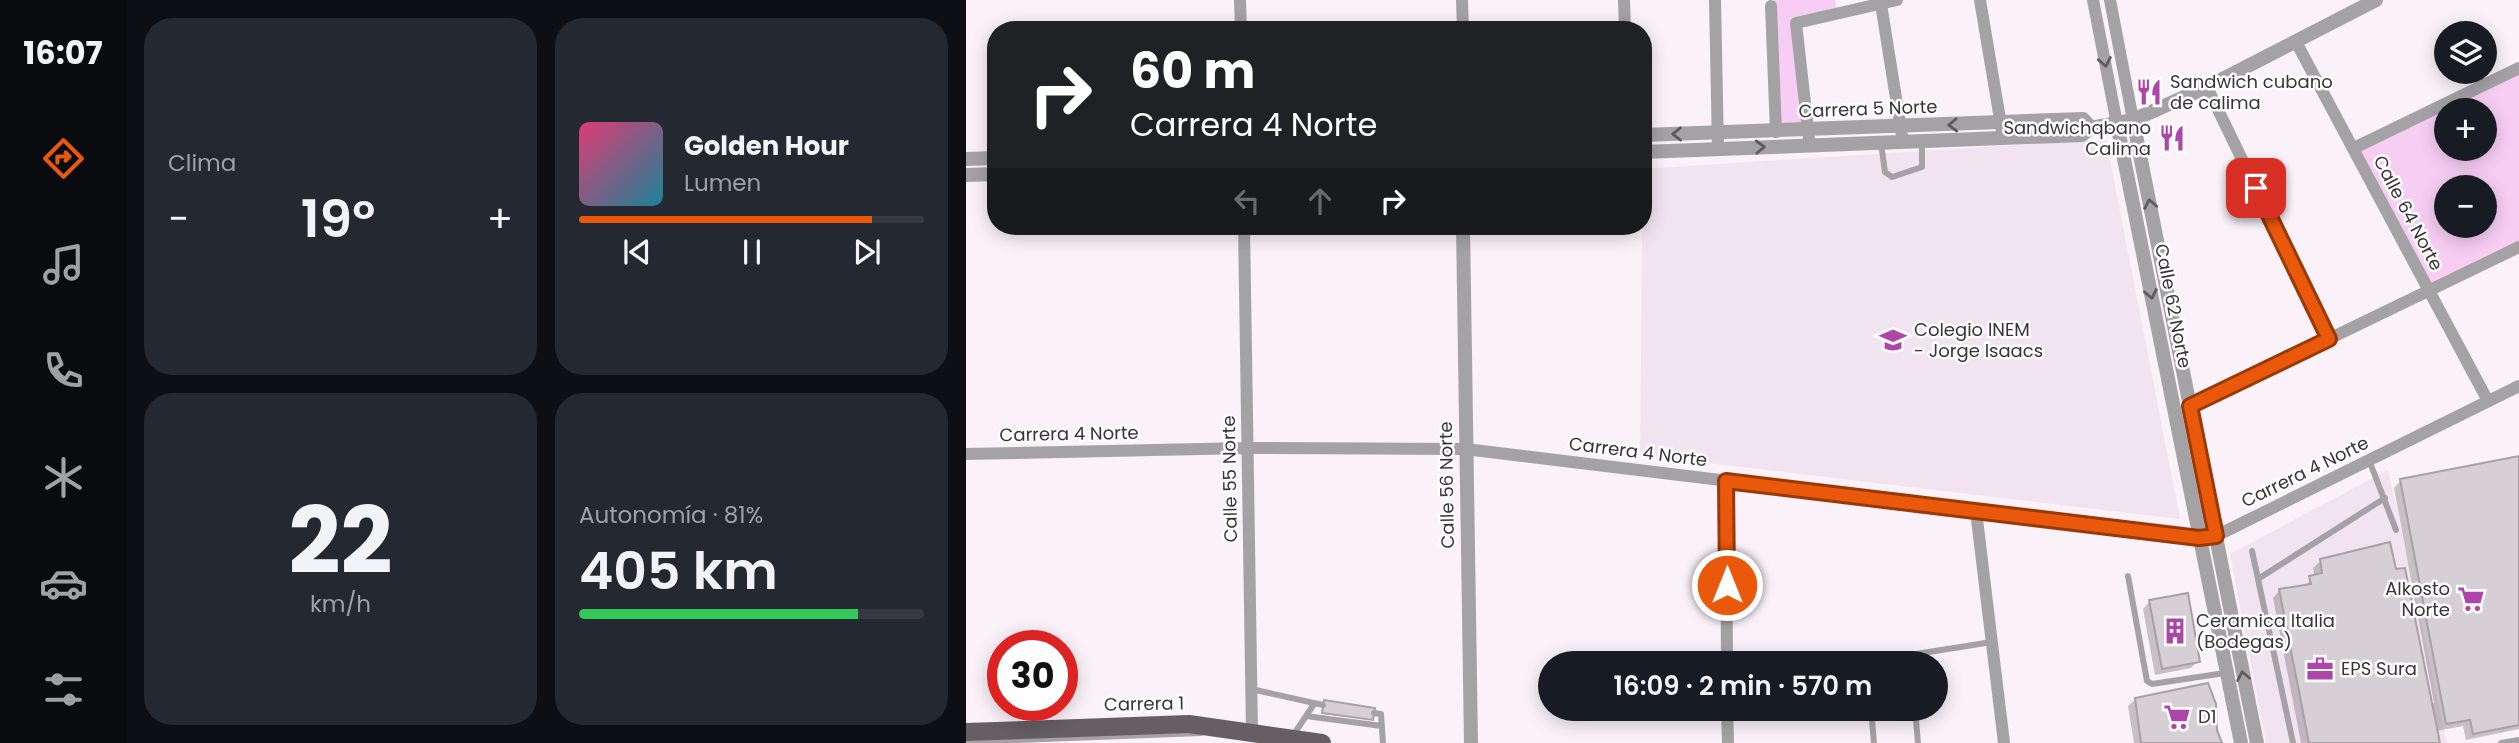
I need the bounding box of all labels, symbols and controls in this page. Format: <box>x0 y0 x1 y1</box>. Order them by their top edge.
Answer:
map controls <box>2434 21 2497 238</box>
button: layers <box>2434 21 2497 84</box>
text: 16:07 <box>23 30 103 75</box>
text: 60 m <box>1130 37 1255 105</box>
icon: right <box>1015 49 1106 140</box>
one-way arrow <box>2097 56 2112 68</box>
place label: Sandwich cubano de calima <box>2170 69 2333 115</box>
restaurant icon: Sandwich cubano de calima <box>2134 77 2164 107</box>
street label: Carrera 5 Norte <box>1798 94 1938 123</box>
button: + <box>2434 98 2497 161</box>
text: Carrera 4 Norte <box>1130 102 1377 147</box>
place label: Sandwichqbano Calima <box>2003 115 2151 161</box>
one-way arrow <box>1948 117 1959 132</box>
restaurant icon: Sandwichqbano Calima <box>2157 123 2187 153</box>
one-way arrow <box>1671 127 1682 142</box>
text: Golden Hour <box>684 128 849 164</box>
icon: directions <box>39 134 88 183</box>
one-way arrow <box>1756 139 1766 155</box>
text: Clima <box>168 147 236 179</box>
street label: Calle 64 Norte <box>2368 151 2449 275</box>
pin <box>2226 158 2286 218</box>
text: Lumen <box>684 167 761 199</box>
icon: arrive <box>2237 169 2275 207</box>
button: − <box>2434 175 2497 238</box>
text: 19° <box>301 182 375 255</box>
icon: left <box>1228 182 1266 220</box>
icon: ahead <box>1301 182 1339 220</box>
icon: right <box>1374 182 1412 220</box>
text: − <box>168 192 189 245</box>
text: + <box>487 192 513 245</box>
one-way arrow <box>2143 198 2158 210</box>
icon: previous <box>618 233 656 271</box>
icon: pause <box>733 233 771 271</box>
icon: next <box>848 233 886 271</box>
icon: music <box>39 240 88 289</box>
street label: Calle 62 Norte <box>2149 242 2198 370</box>
one-way arrow <box>2142 288 2157 300</box>
place label: Colegio INEM - Jorge Isaacs <box>1914 317 2043 363</box>
school or university icon: Colegio INEM - Jorge Isaacs <box>1878 325 1908 355</box>
icon: phone <box>39 346 88 395</box>
street label: Calle 55 Norte <box>1216 415 1243 543</box>
street label: Carrera 4 Norte <box>999 420 1139 447</box>
street label: Calle 56 Norte <box>1433 421 1460 549</box>
street label: Carrera 4 Norte <box>2237 430 2373 513</box>
street label: Carrera 4 Norte <box>1568 431 1709 472</box>
icon: climate <box>39 453 88 502</box>
text: 22 <box>289 477 392 605</box>
text: Autonomía · 81% <box>579 499 763 531</box>
text: 405 km <box>579 534 778 607</box>
position arrow <box>1690 548 1764 622</box>
icon: car <box>39 559 88 608</box>
place label: Alkosto Norte <box>2385 576 2450 622</box>
supermarket icon: Alkosto Norte <box>2456 584 2486 614</box>
text: km/h <box>310 588 371 620</box>
place label: Ceramica Italia (Bodegas) <box>2196 608 2335 654</box>
building icon: Ceramica Italia (Bodegas) <box>2160 616 2190 646</box>
speed limit sign: 30 <box>987 630 1078 721</box>
office icon: EPS Sura <box>2305 654 2335 684</box>
place label: EPS Sura <box>2341 656 2417 681</box>
icon: filters <box>39 665 88 714</box>
text: 16:09 · 2 min · 570 m <box>1614 668 1872 704</box>
one-way arrow <box>2237 670 2252 682</box>
street label: Carrera 1 <box>1104 690 1184 717</box>
supermarket icon: D1 <box>2162 702 2192 732</box>
place label: D1 <box>2198 704 2217 729</box>

